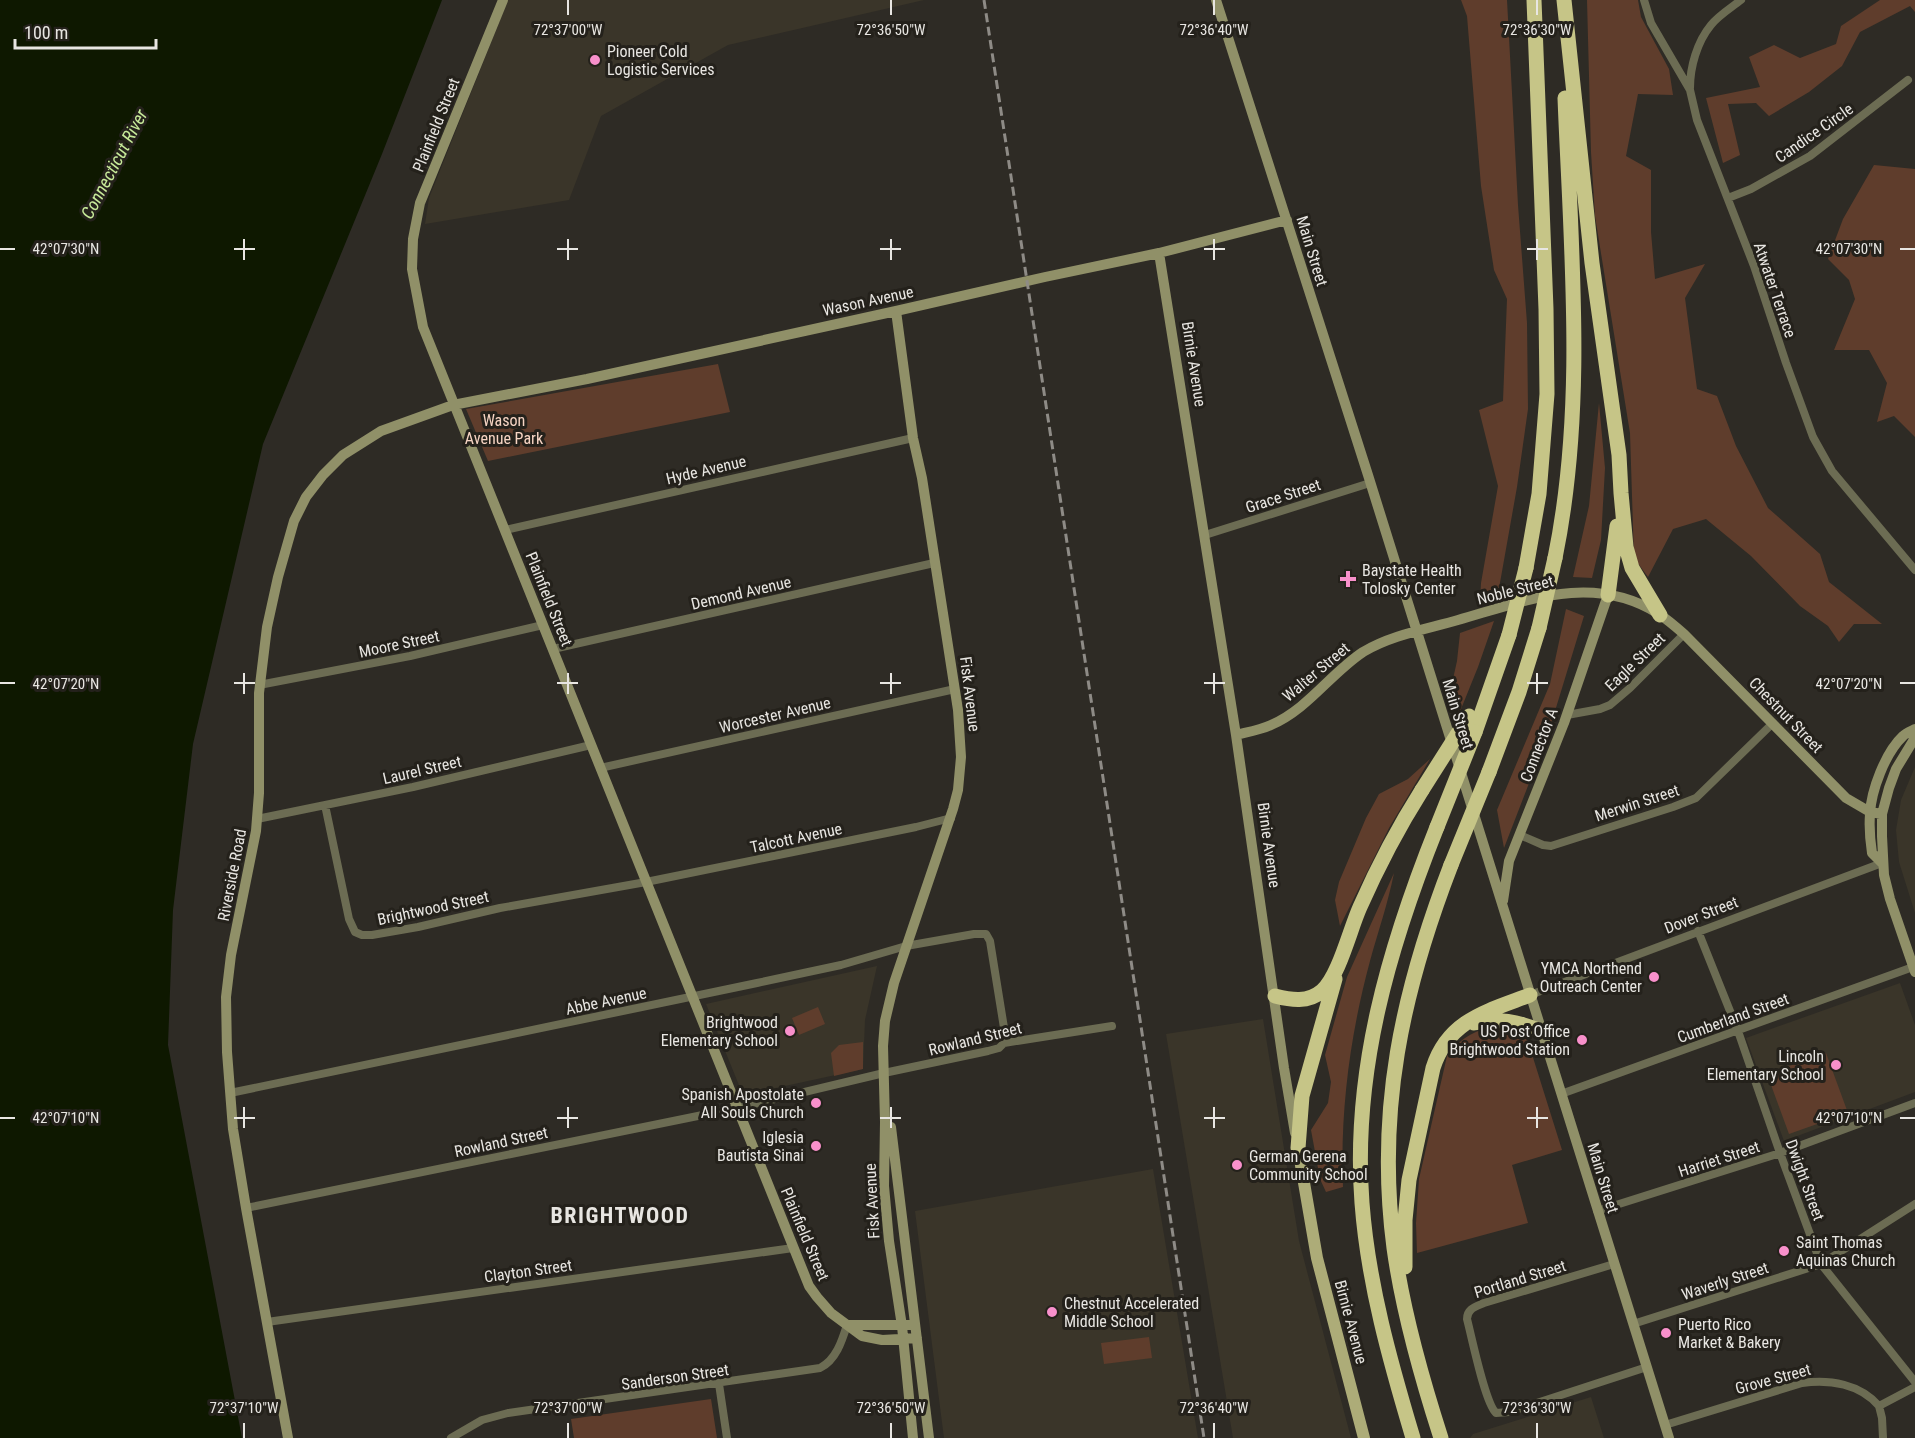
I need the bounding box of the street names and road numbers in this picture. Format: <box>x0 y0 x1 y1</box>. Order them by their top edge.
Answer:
street label: Plainfield Street <box>409 75 464 175</box>
street label: Candice Circle <box>1771 99 1857 167</box>
street label: Main Street <box>1292 214 1332 289</box>
street label: Atwater Terrace <box>1750 240 1800 340</box>
street label: Wason Avenue <box>821 282 915 320</box>
street label: Birnie Avenue <box>1178 320 1210 408</box>
street label: Hyde Avenue <box>664 452 748 488</box>
street label: Grace Street <box>1243 475 1323 517</box>
street label: Plainfield Street <box>522 549 577 649</box>
street label: Noble Street <box>1475 571 1555 609</box>
street label: Demond Avenue <box>689 572 793 614</box>
street label: Moore Street <box>357 626 441 662</box>
street label: Eagle Street <box>1601 629 1669 695</box>
street label: Walter Street <box>1279 638 1354 705</box>
street label: Fisk Avenue <box>956 655 984 733</box>
street label: Chestnut Street <box>1745 673 1827 757</box>
street label: Main Street <box>1438 677 1478 752</box>
street label: Worcester Avenue <box>717 693 833 737</box>
street label: Connector A <box>1516 705 1562 785</box>
street label: Laurel Street <box>381 752 463 788</box>
street label: Merwin Street <box>1592 780 1682 826</box>
street label: Birnie Avenue <box>1254 801 1284 889</box>
street label: Talcott Avenue <box>748 819 844 857</box>
street label: Riverside Road <box>214 827 250 923</box>
street label: Brightwood Street <box>376 887 491 929</box>
street label: Dover Street <box>1661 892 1741 938</box>
street label: Abbe Avenue <box>564 983 648 1019</box>
street label: Cumberland Street <box>1675 989 1792 1047</box>
street label: Rowland Street <box>927 1018 1024 1060</box>
street label: Rowland Street <box>453 1123 550 1161</box>
street label: Harriet Street <box>1676 1137 1762 1181</box>
street label: Dwight Street <box>1782 1137 1829 1223</box>
street label: Main Street <box>1583 1141 1623 1216</box>
street label: Fisk Avenue <box>861 1163 883 1239</box>
street label: Plainfield Street <box>777 1184 833 1284</box>
street label: Clayton Street <box>483 1255 573 1287</box>
street label: Portland Street <box>1472 1256 1568 1302</box>
street label: Waverly Street <box>1679 1258 1771 1304</box>
street label: Birnie Avenue <box>1331 1278 1371 1366</box>
street label: Sanderson Street <box>620 1360 730 1394</box>
street label: Grove Street <box>1733 1360 1813 1398</box>

